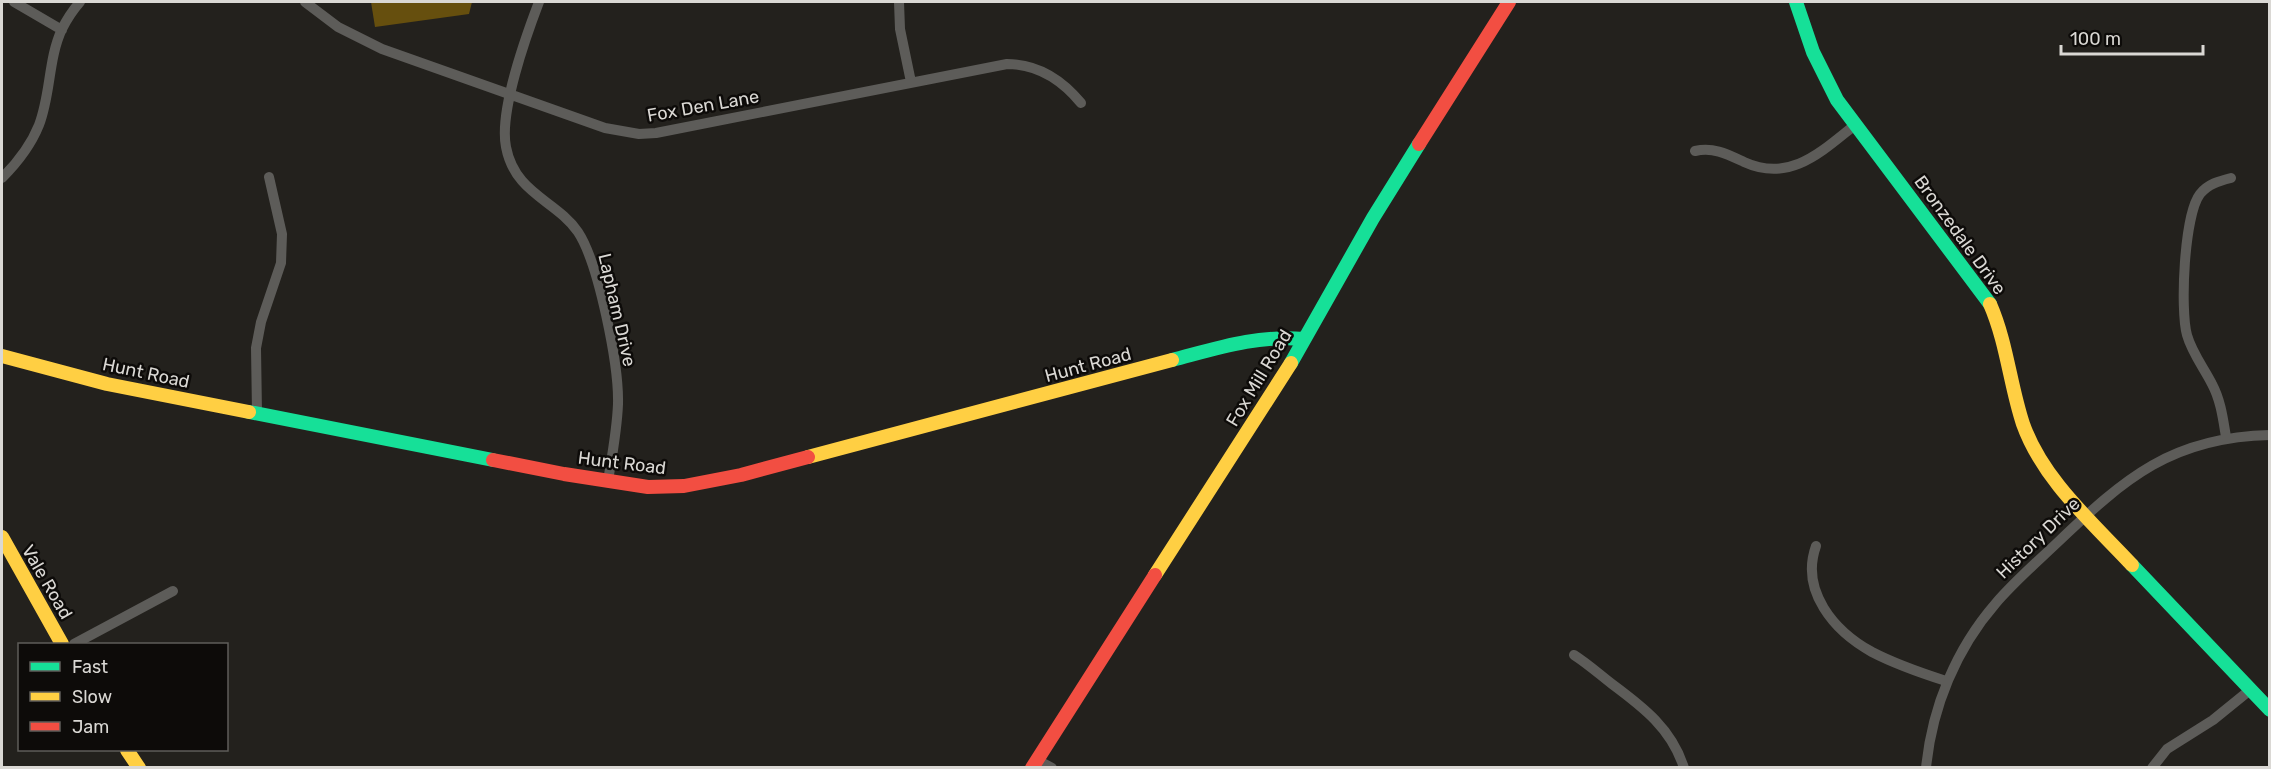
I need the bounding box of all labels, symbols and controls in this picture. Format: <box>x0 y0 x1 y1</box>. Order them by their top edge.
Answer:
scale bar <box>2061 18 2204 56</box>
text: 100 m <box>2070 28 2121 50</box>
street label: Fox Den Lane <box>645 85 761 127</box>
street label: Bronzedale Drive <box>1909 171 2011 299</box>
street label: Lapham Drive <box>593 251 641 369</box>
street label: Fox Mill Road <box>1222 326 1296 430</box>
street label: Hunt Road <box>1042 343 1134 387</box>
street label: Hunt Road <box>100 353 192 393</box>
street label: Hunt Road <box>577 447 667 479</box>
street label: History Drive <box>1992 493 2084 583</box>
street label: Vale Road <box>17 541 77 623</box>
legend <box>18 643 228 751</box>
text: Fast <box>72 656 108 678</box>
text: Slow <box>72 686 112 708</box>
text: Jam <box>72 716 109 738</box>

